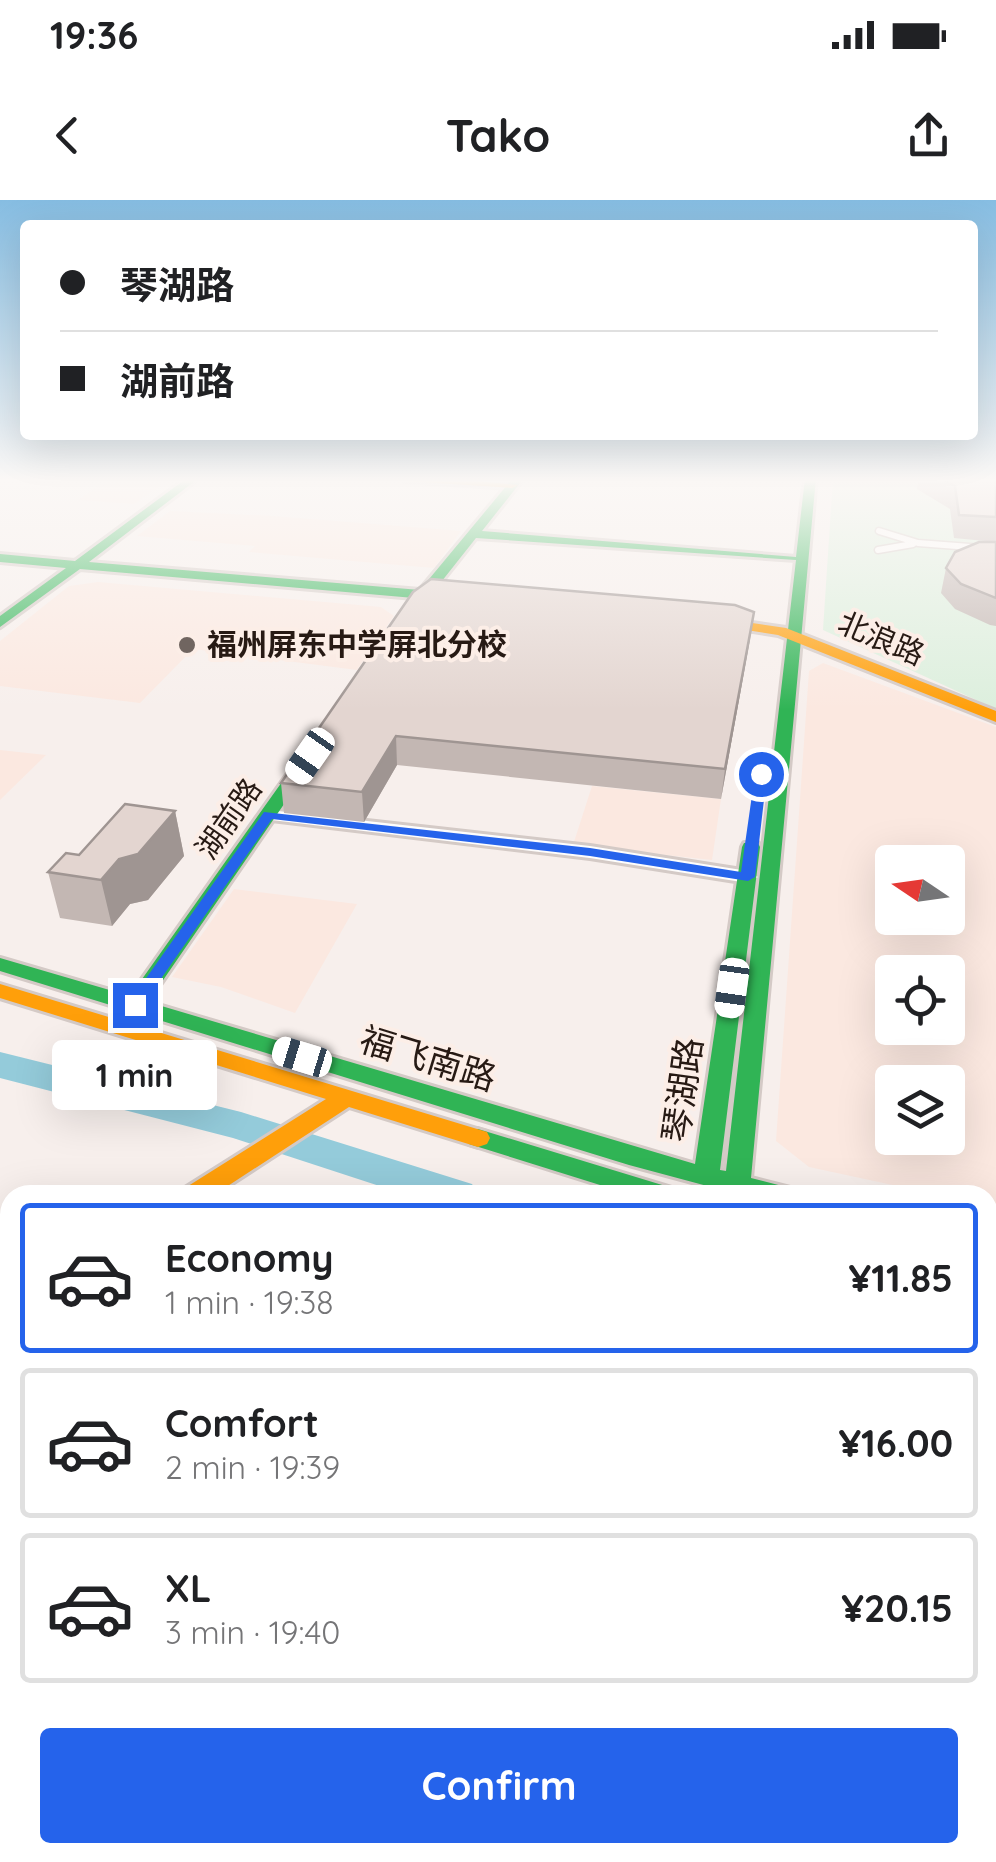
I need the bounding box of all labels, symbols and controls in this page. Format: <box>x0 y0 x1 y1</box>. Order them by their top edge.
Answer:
text: 19:36 <box>50 11 138 59</box>
text: Tako <box>446 107 550 163</box>
icon: back <box>40 108 95 163</box>
icon: share <box>901 108 956 163</box>
text: 琴湖路 <box>120 261 234 309</box>
text: 湖前路 <box>120 357 234 405</box>
street label: 北浪路 <box>833 603 930 673</box>
place label: 福州屏东中学屏北分校 <box>207 625 507 663</box>
marker: 福州屏东中学屏北分校 <box>176 634 198 656</box>
car <box>281 723 339 789</box>
route start <box>739 752 784 797</box>
street label: 湖前路 <box>187 771 270 866</box>
north arrow <box>875 845 965 935</box>
map controls <box>875 845 965 1155</box>
button: locate <box>875 955 965 1045</box>
car <box>713 956 751 1020</box>
route end <box>113 983 158 1028</box>
street label: 福飞南路 <box>355 1017 502 1100</box>
car <box>269 1034 335 1080</box>
street label: 琴湖路 <box>653 1035 711 1145</box>
callout: 1 min <box>52 1040 218 1110</box>
text: 1 min <box>96 1055 173 1095</box>
button: layers <box>875 1065 965 1155</box>
icon: car <box>45 1233 135 1323</box>
text: Economy <box>165 1234 334 1282</box>
text: ¥11.85 <box>849 1254 953 1302</box>
text: 1 min · 19:38 <box>165 1282 334 1322</box>
icon: car <box>45 1398 135 1488</box>
text: Comfort <box>165 1399 319 1447</box>
text: ¥16.00 <box>838 1419 953 1467</box>
text: 2 min · 19:39 <box>165 1447 340 1487</box>
icon: car <box>45 1563 135 1653</box>
text: XL <box>165 1564 211 1612</box>
text: ¥20.15 <box>841 1584 953 1632</box>
text: 3 min · 19:40 <box>165 1612 340 1652</box>
button: Confirm <box>40 1728 958 1843</box>

